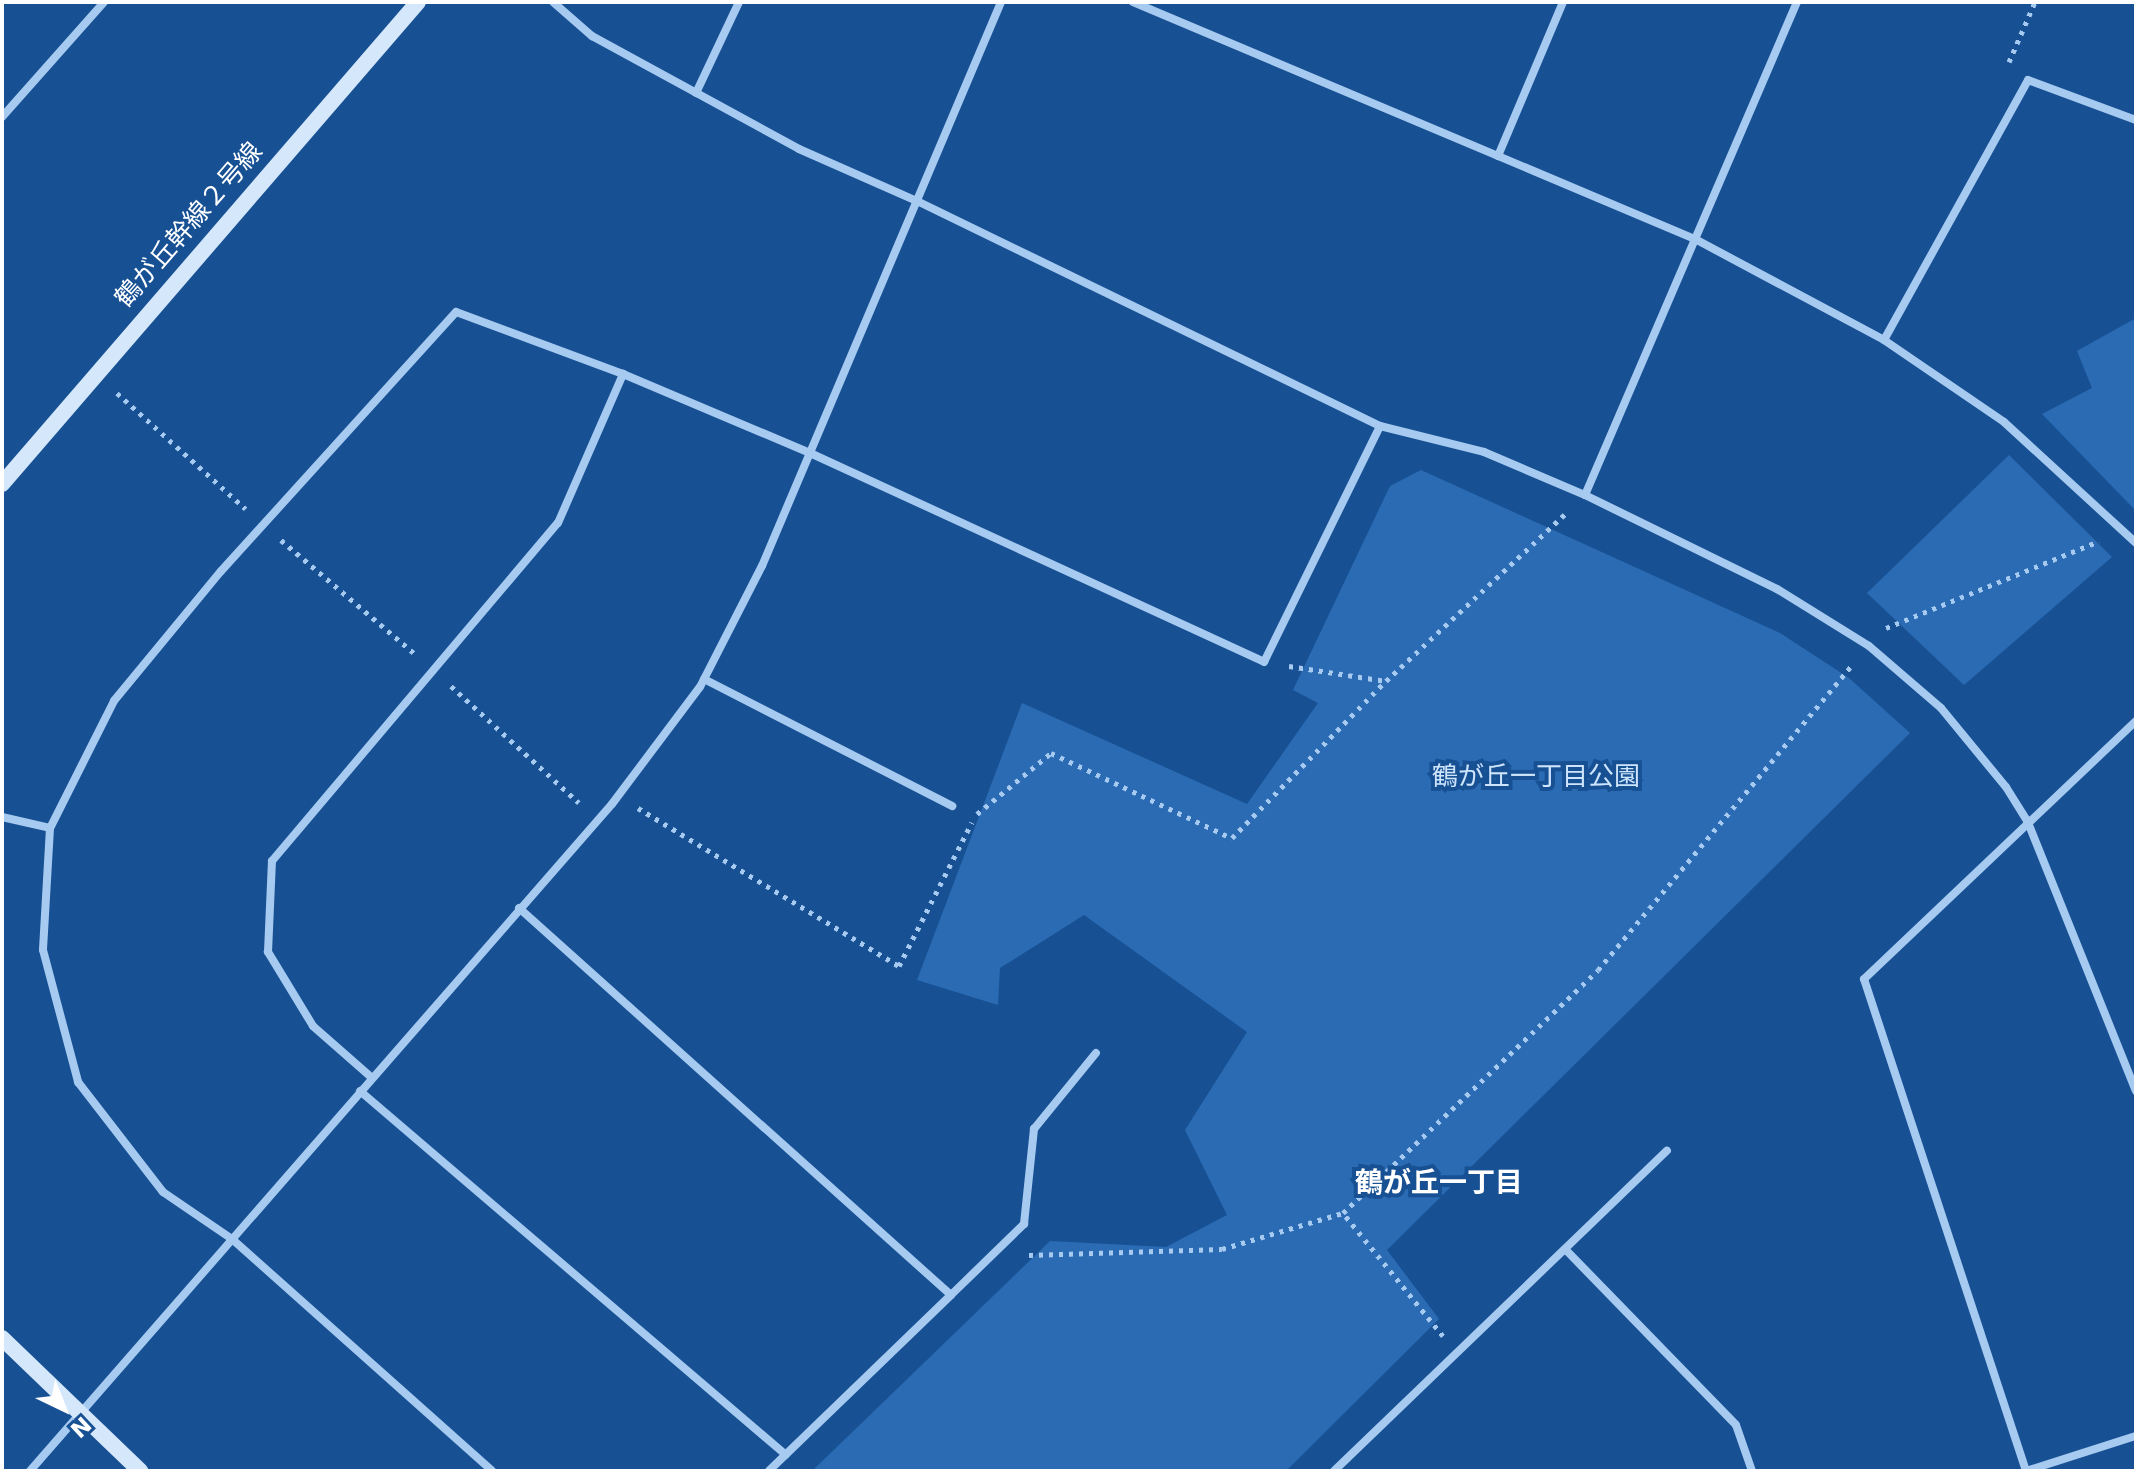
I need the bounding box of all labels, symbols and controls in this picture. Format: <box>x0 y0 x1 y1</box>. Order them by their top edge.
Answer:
street label: 鶴が丘幹線２号線 <box>109 136 269 314</box>
park label: 鶴が丘一丁目公園 <box>1432 761 1640 793</box>
district label: 鶴が丘一丁目 <box>1355 1166 1523 1200</box>
north arrow <box>24 1369 104 1449</box>
text: N <box>65 1411 96 1442</box>

